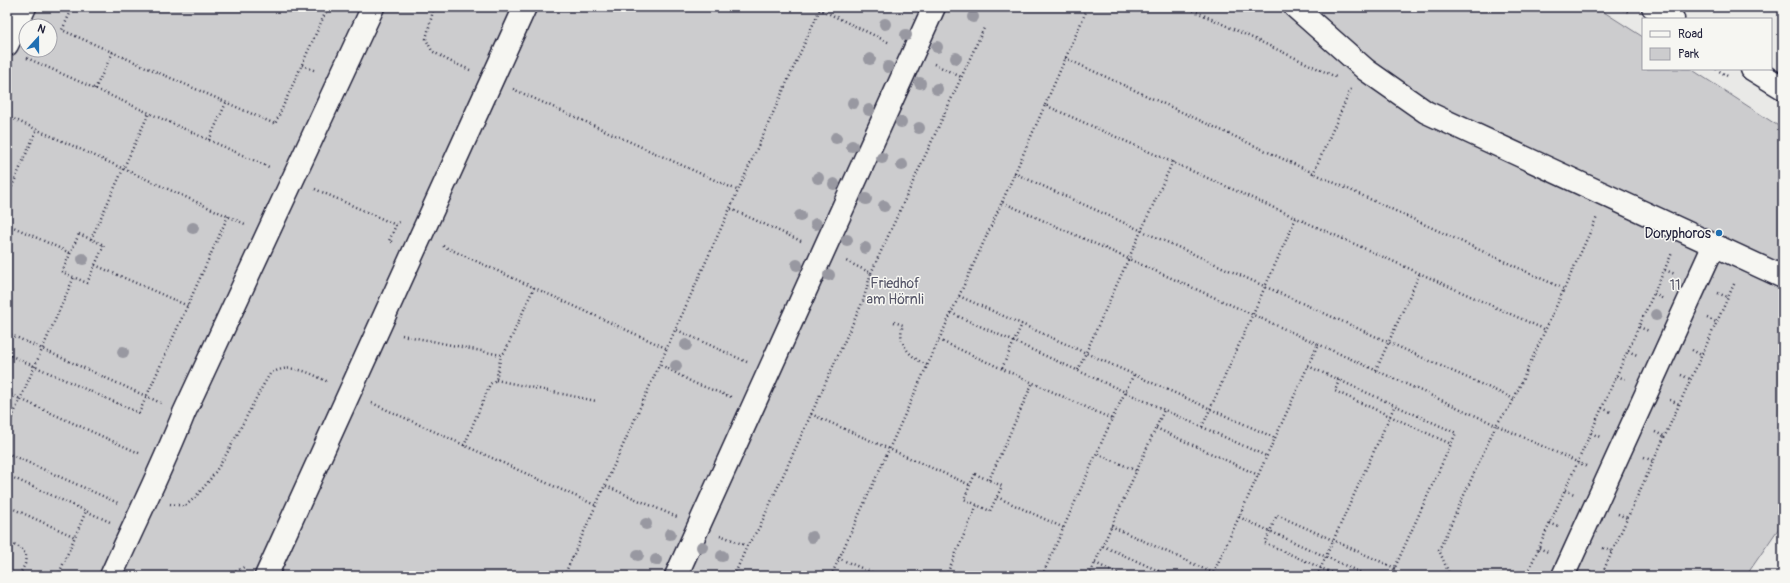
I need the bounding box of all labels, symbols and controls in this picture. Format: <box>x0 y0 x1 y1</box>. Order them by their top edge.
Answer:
north arrow <box>18 18 58 58</box>
legend <box>1642 18 1772 70</box>
text: N <box>36 22 48 37</box>
text: Road <box>1678 27 1703 42</box>
text: Park <box>1678 47 1699 62</box>
place label: Doryphoros <box>1645 225 1712 242</box>
marker: Doryphoros <box>1714 228 1724 238</box>
park label: Friedhof am Hörnli <box>866 275 924 308</box>
park label: 11 <box>1670 277 1680 294</box>

